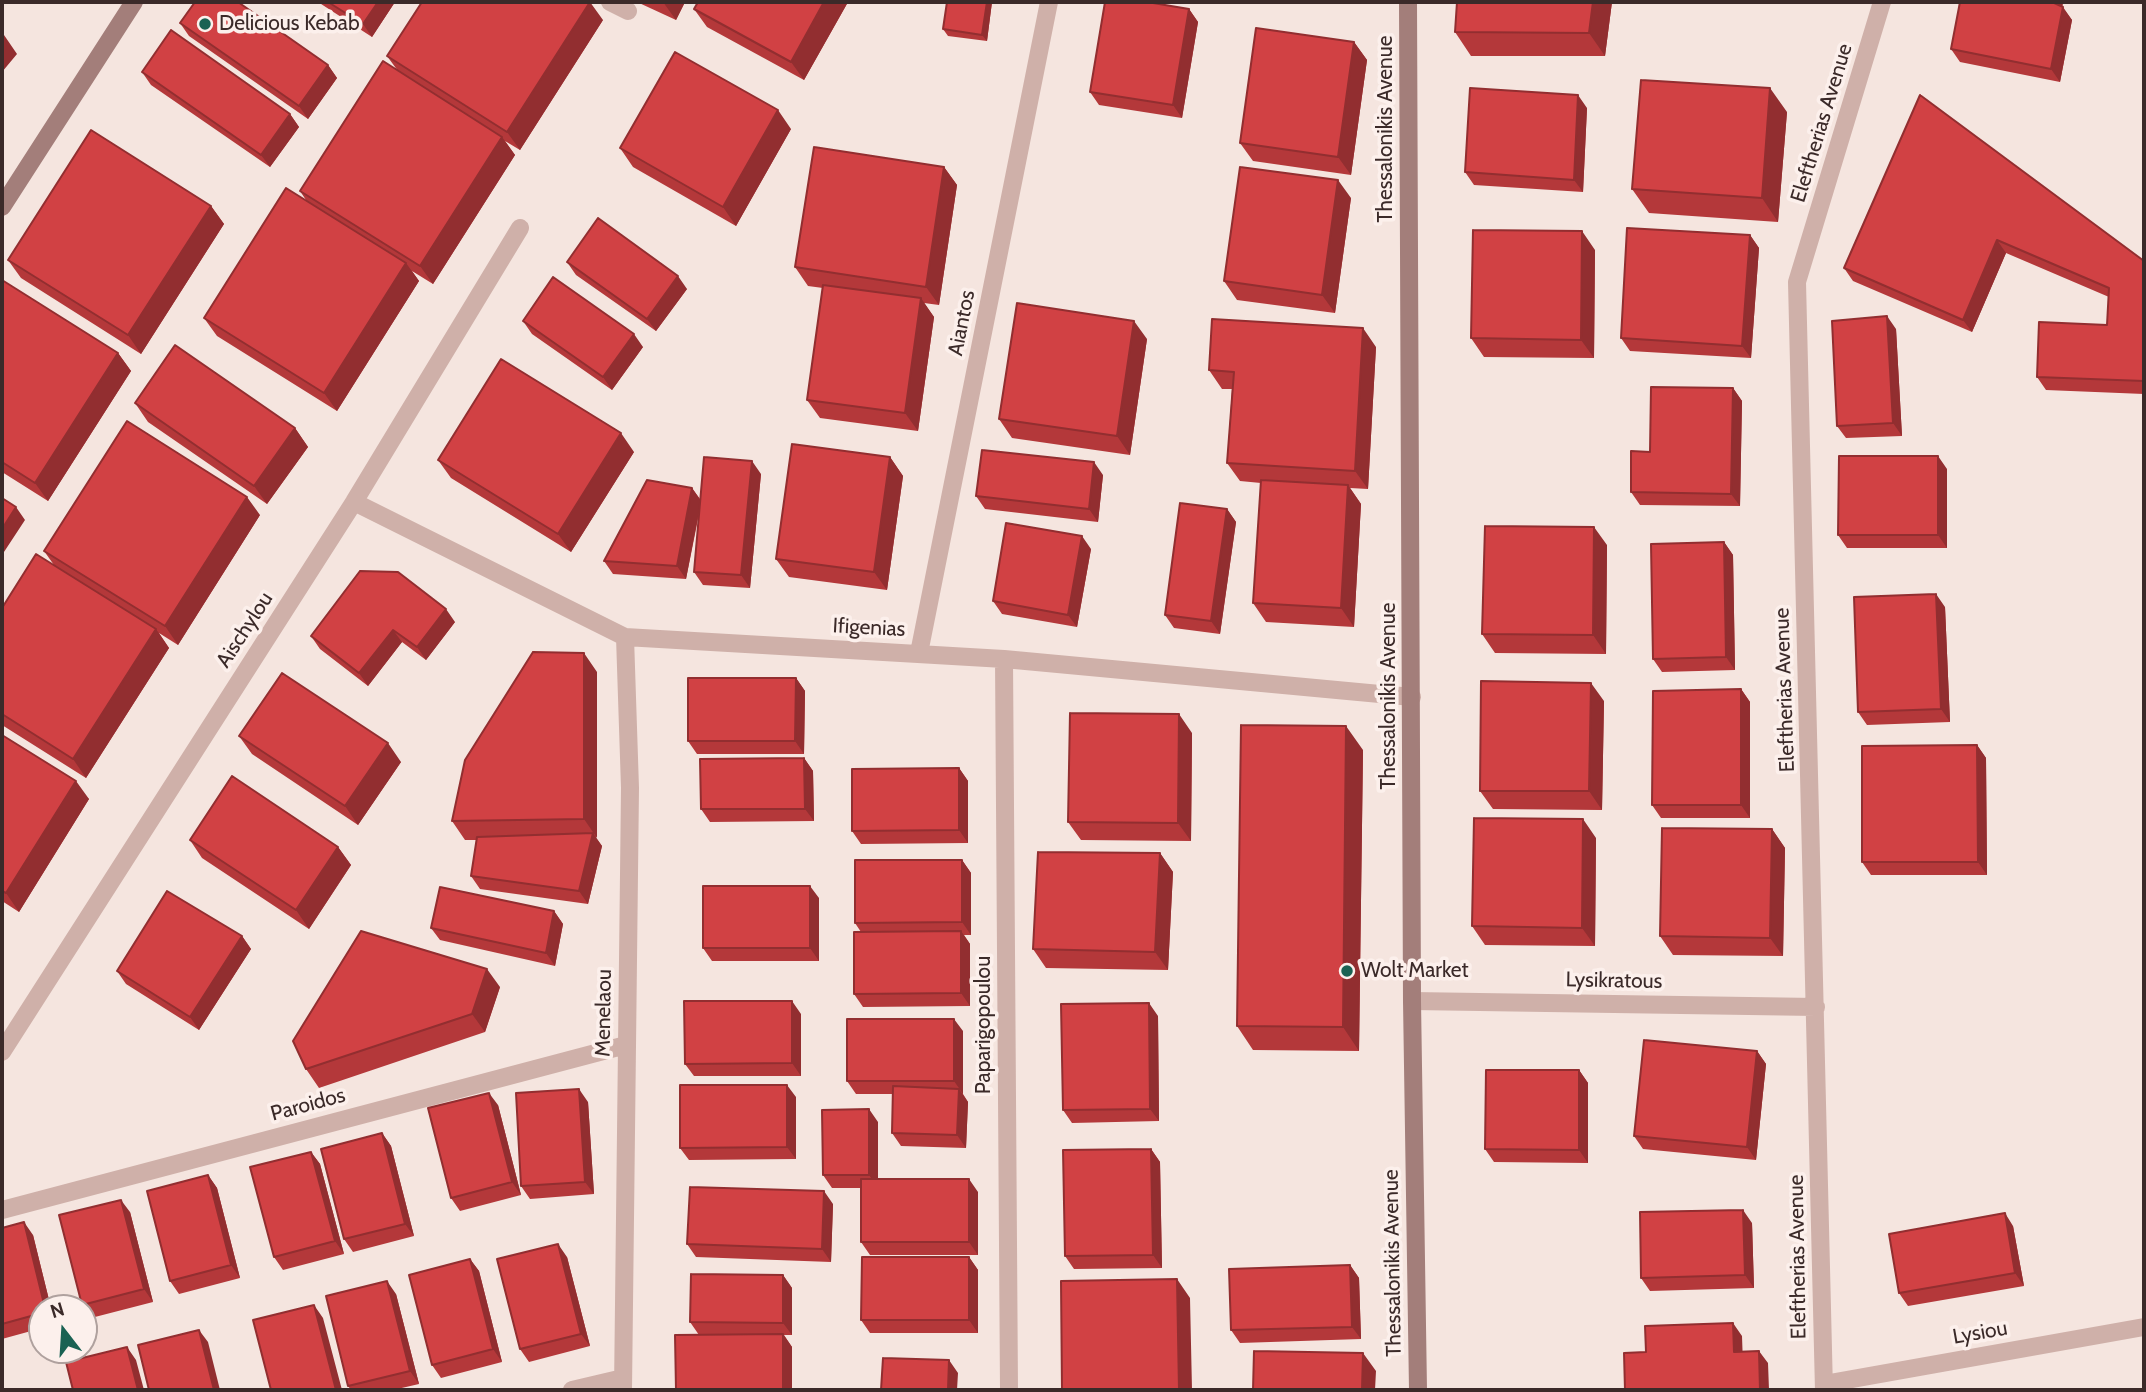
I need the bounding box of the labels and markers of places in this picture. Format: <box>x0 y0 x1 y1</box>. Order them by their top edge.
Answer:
place label: Delicious Kebab <box>219 11 360 37</box>
marker: Delicious Kebab <box>197 16 213 32</box>
place label: Wolt Market <box>1361 958 1469 984</box>
marker: Wolt Market <box>1339 963 1355 979</box>

